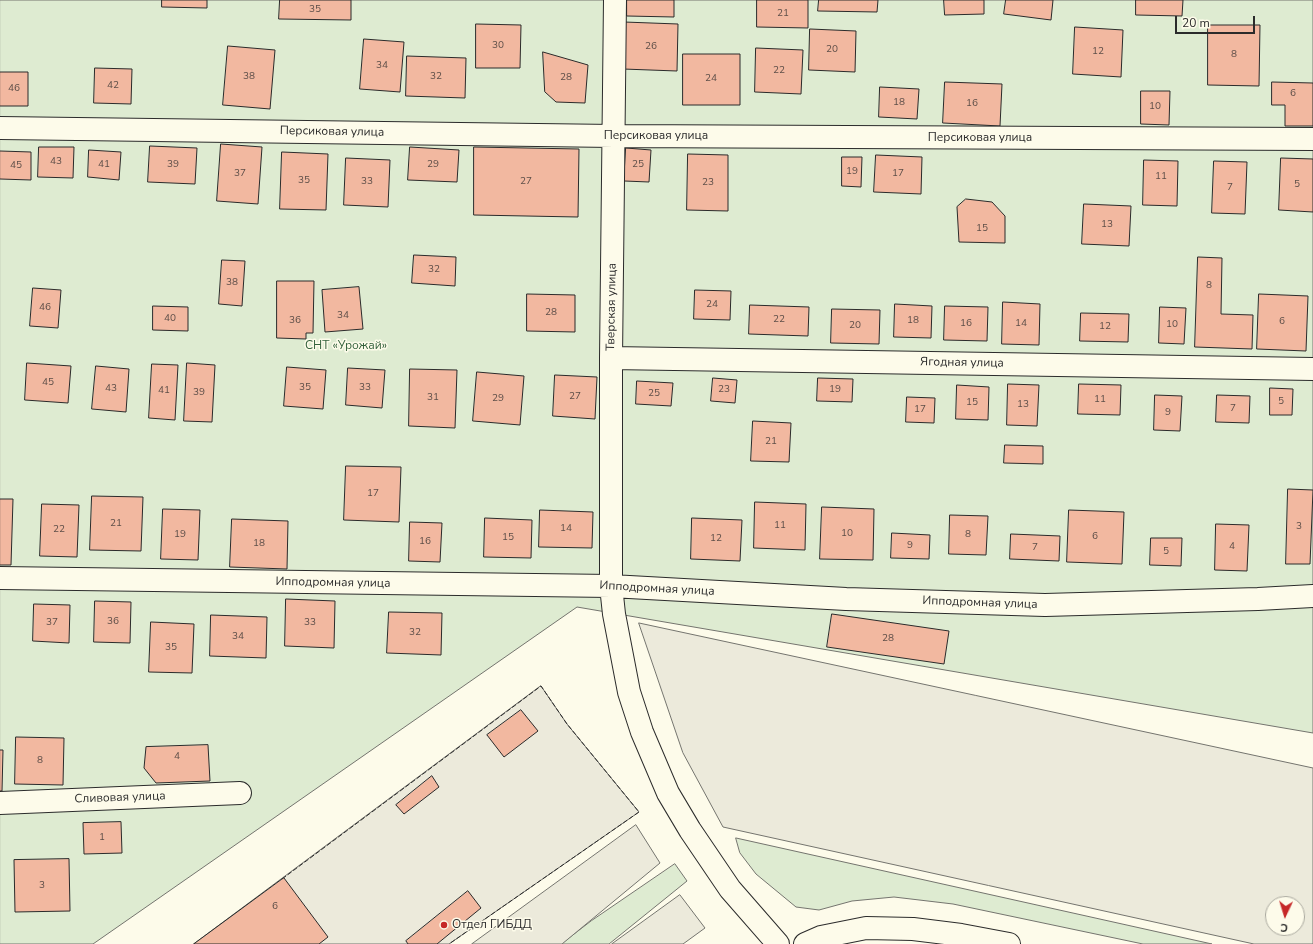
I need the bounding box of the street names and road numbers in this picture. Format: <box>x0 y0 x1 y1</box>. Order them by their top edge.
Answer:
street label: Персиковая улица <box>280 124 384 140</box>
street label: Персиковая улица <box>604 129 708 143</box>
street label: Персиковая улица <box>928 131 1032 145</box>
street label: Тверская улица <box>604 263 620 351</box>
street label: Ягодная улица <box>920 355 1004 371</box>
street label: Ипподромная улица <box>275 575 391 591</box>
street label: Ипподромная улица <box>599 579 715 599</box>
street label: Ипподромная улица <box>922 594 1038 612</box>
street label: Сливовая улица <box>74 789 166 807</box>

